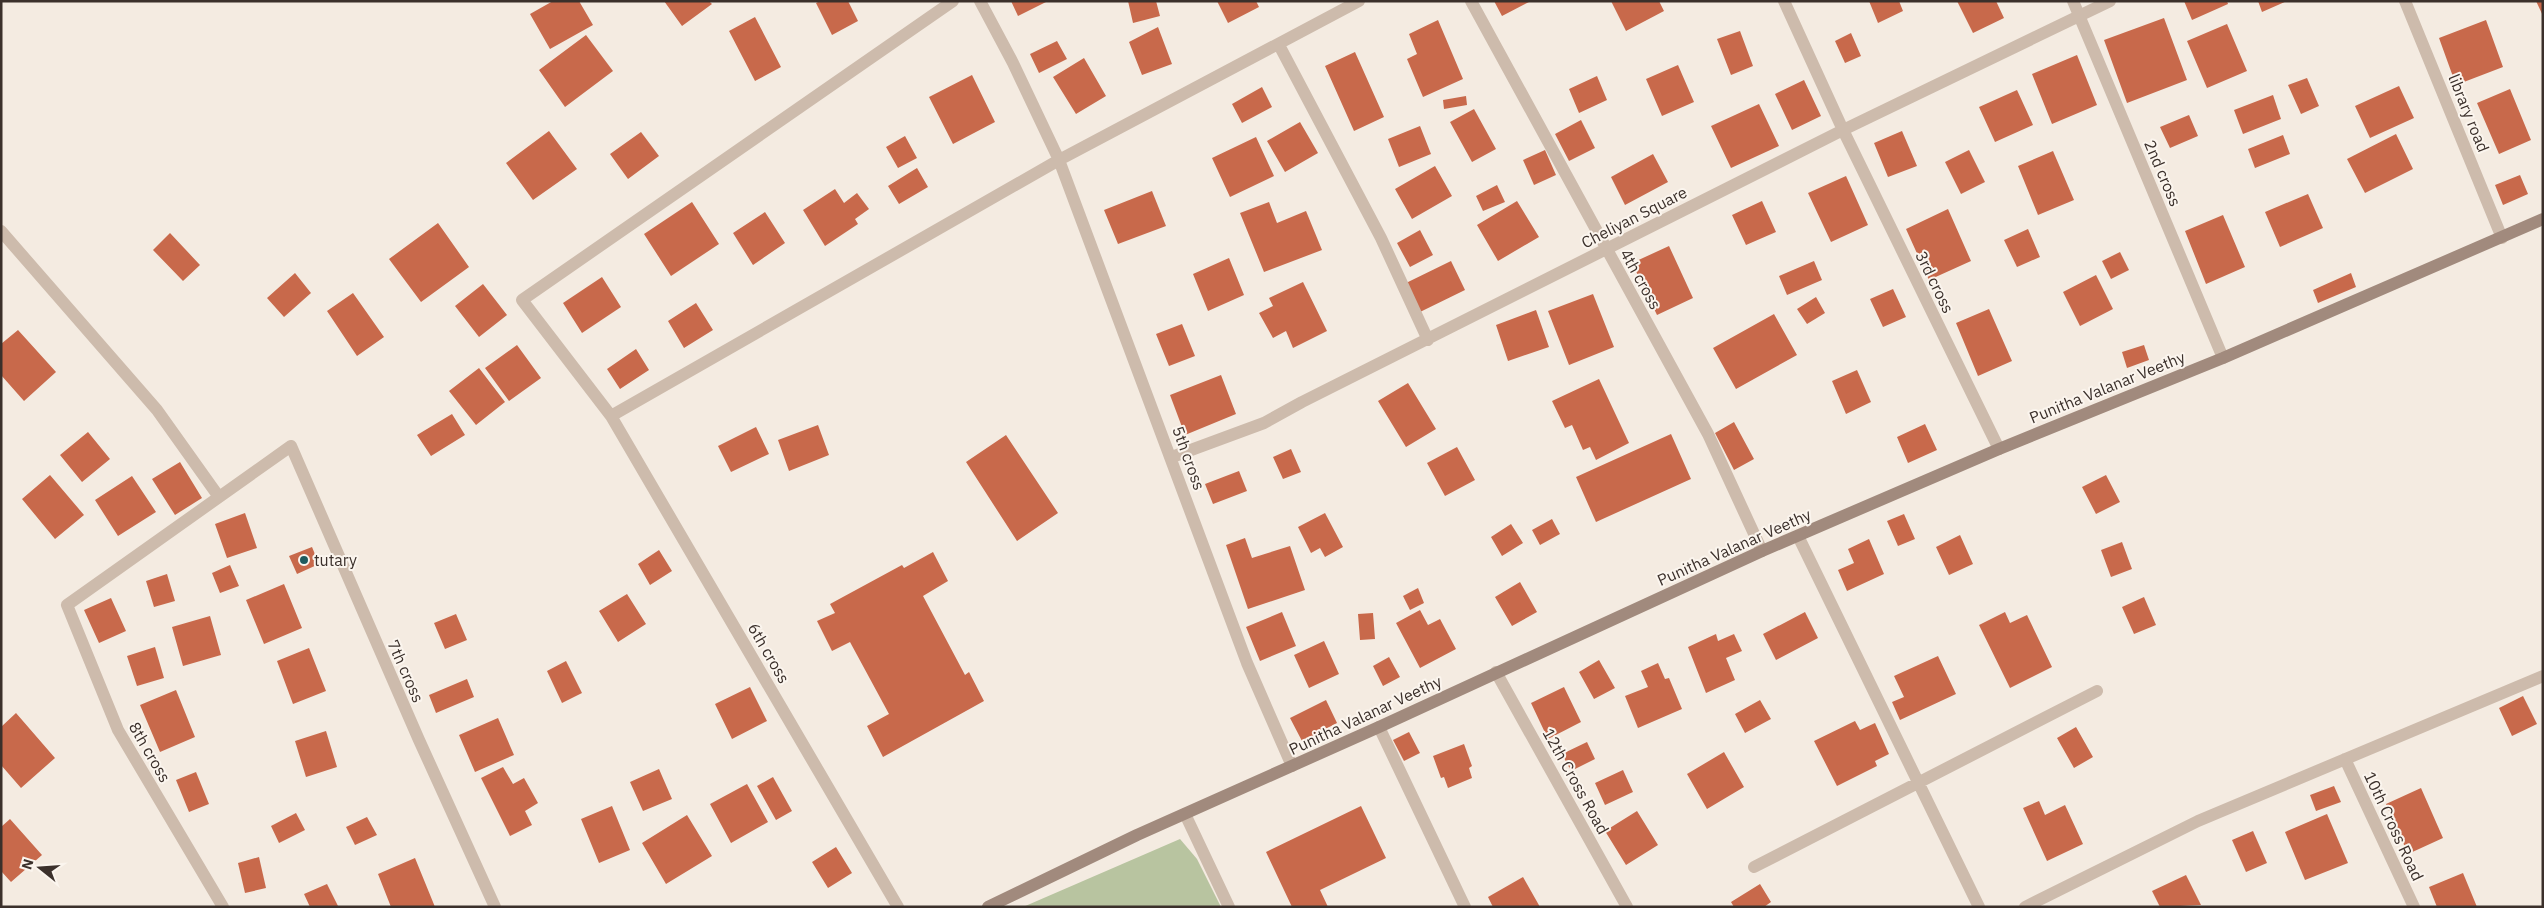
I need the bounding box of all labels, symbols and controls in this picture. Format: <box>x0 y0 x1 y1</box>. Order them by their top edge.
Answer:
street label: library road <box>2444 71 2494 155</box>
street label: 2nd cross <box>2140 137 2186 209</box>
street label: Cheliyan Square <box>1578 182 1690 252</box>
street label: 4th cross <box>1616 245 1666 313</box>
street label: 3rd cross <box>1911 248 1959 316</box>
street label: Punitha Valanar Veethy <box>2026 347 2188 427</box>
street label: 5th cross <box>1168 423 1210 493</box>
street label: Punitha Valanar Veethy <box>1654 504 1814 590</box>
place label: tutary <box>314 550 357 570</box>
marker: tutary <box>298 554 310 566</box>
street label: 6th cross <box>744 619 794 687</box>
street label: 7th cross <box>383 637 429 705</box>
street label: Punitha Valanar Veethy <box>1285 671 1445 759</box>
street label: 8th cross <box>125 718 175 786</box>
street label: 12th Cross Road <box>1539 724 1613 838</box>
street label: 10th Cross Road <box>2360 768 2428 884</box>
north arrow <box>15 843 65 893</box>
text: N <box>17 857 38 872</box>

